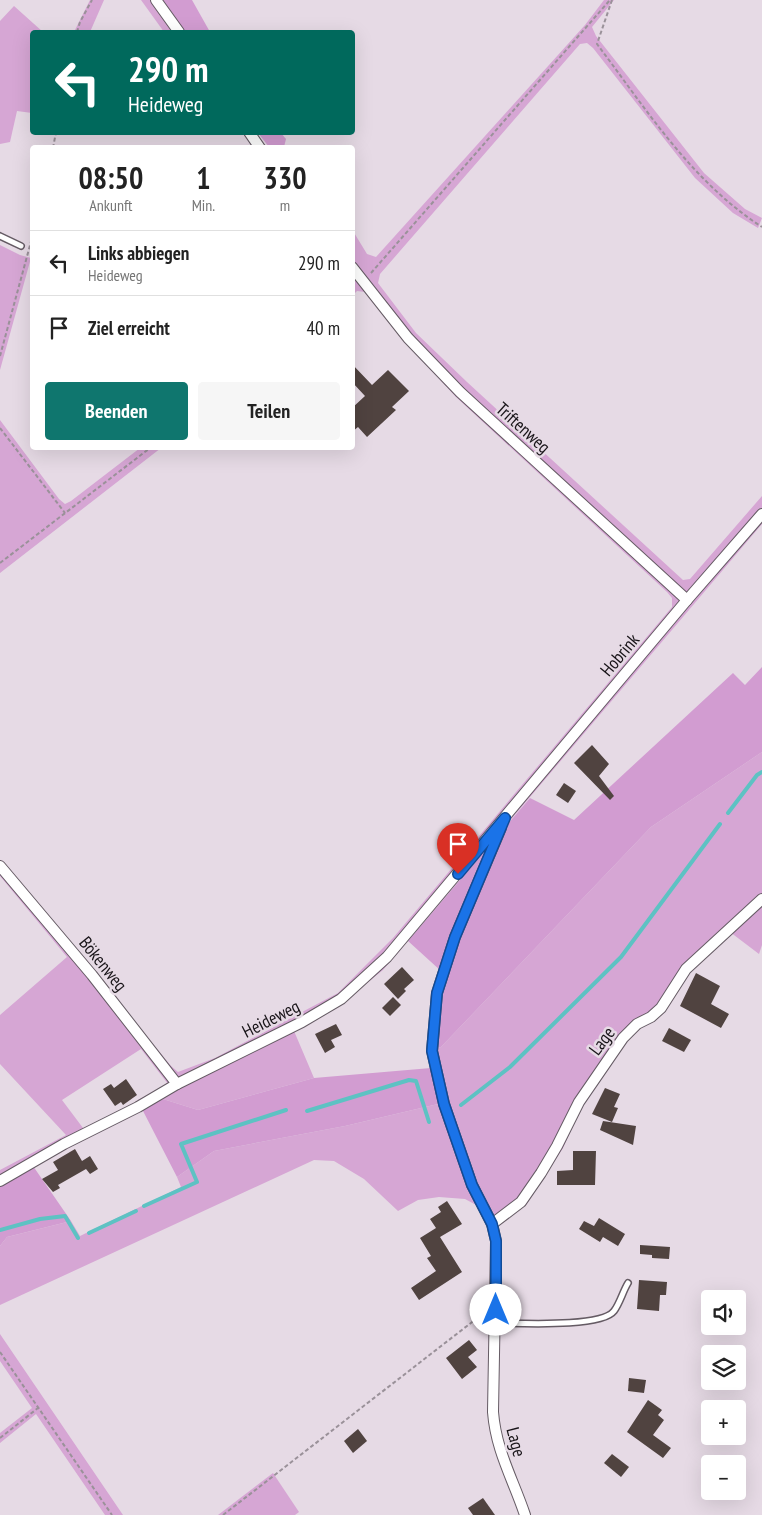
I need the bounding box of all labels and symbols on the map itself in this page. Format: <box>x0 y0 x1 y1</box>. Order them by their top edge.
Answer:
street label: Triftenweg <box>491 397 555 458</box>
street label: Hobrink <box>595 629 644 681</box>
pin <box>437 823 479 874</box>
street label: Bökenweg <box>74 932 132 996</box>
street label: Heideweg <box>238 994 303 1043</box>
street label: Lage <box>583 1022 620 1059</box>
position arrow <box>469 1283 521 1335</box>
street label: Lage <box>502 1425 531 1459</box>

